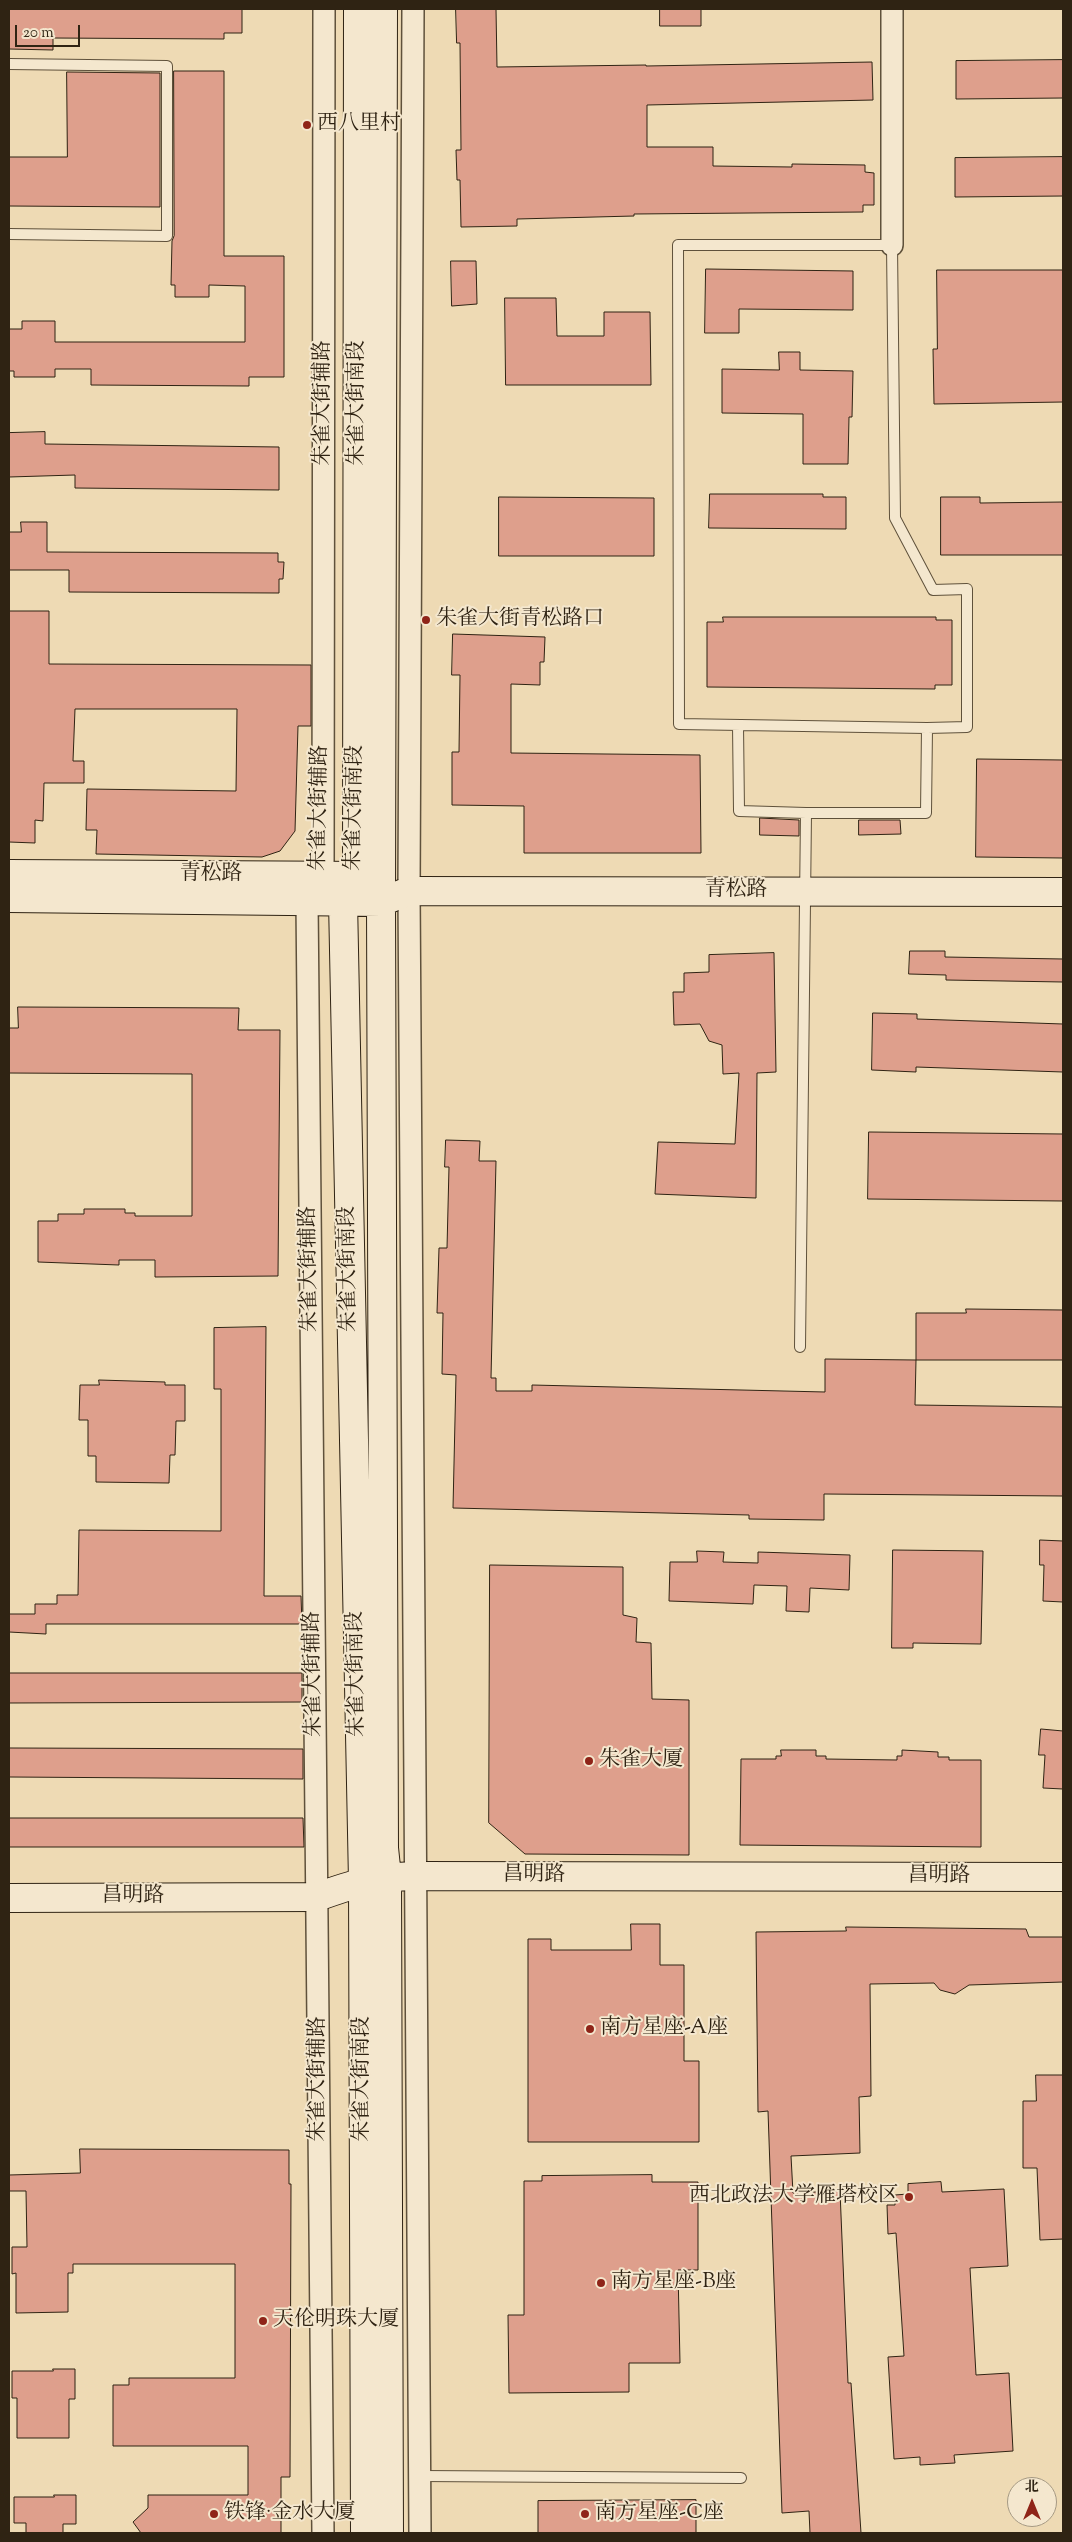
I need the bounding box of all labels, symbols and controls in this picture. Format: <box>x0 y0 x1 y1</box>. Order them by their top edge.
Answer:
scale bar <box>18 15 82 47</box>
text: 20 m <box>23 23 54 44</box>
place label: 西八里村 <box>317 112 401 138</box>
marker: 西八里村 <box>301 119 313 131</box>
street label: 朱雀大街辅路 <box>311 340 337 466</box>
street label: 朱雀大街南段 <box>345 340 371 466</box>
place label: 朱雀大街青松路口 <box>436 607 604 633</box>
marker: 朱雀大街青松路口 <box>420 614 432 626</box>
street label: 朱雀大街辅路 <box>307 745 335 871</box>
street label: 朱雀大街南段 <box>342 745 370 871</box>
street label: 青松路 <box>180 862 242 888</box>
street label: 青松路 <box>705 878 767 904</box>
street label: 朱雀大街辅路 <box>297 1206 325 1332</box>
street label: 朱雀大街南段 <box>336 1206 364 1332</box>
street label: 朱雀大街辅路 <box>301 1611 329 1737</box>
street label: 朱雀大街南段 <box>344 1611 372 1737</box>
place label: 朱雀大厦 <box>599 1748 683 1774</box>
marker: 朱雀大厦 <box>583 1755 595 1767</box>
street label: 昌明路 <box>503 1863 565 1889</box>
street label: 昌明路 <box>908 1864 970 1890</box>
street label: 昌明路 <box>102 1884 164 1910</box>
street label: 朱雀大街辅路 <box>306 2016 332 2142</box>
street label: 朱雀大街南段 <box>350 2016 376 2142</box>
place label: 南方星座-A座 <box>600 2016 728 2042</box>
marker: 南方星座-A座 <box>584 2023 596 2035</box>
place label: 西北政法大学雁塔校区 <box>689 2184 899 2210</box>
marker: 西北政法大学雁塔校区 <box>903 2191 915 2203</box>
place label: 南方星座-B座 <box>611 2270 736 2296</box>
marker: 南方星座-B座 <box>595 2277 607 2289</box>
place label: 天伦明珠大厦 <box>273 2308 399 2334</box>
marker: 天伦明珠大厦 <box>257 2315 269 2327</box>
north arrow <box>1007 2477 1057 2527</box>
text: 北 <box>1025 2478 1039 2498</box>
place label: 铁锋·金水大厦 <box>224 2501 355 2527</box>
place label: 南方星座-C座 <box>595 2501 724 2527</box>
marker: 铁锋·金水大厦 <box>208 2508 220 2520</box>
marker: 南方星座-C座 <box>579 2508 591 2520</box>

